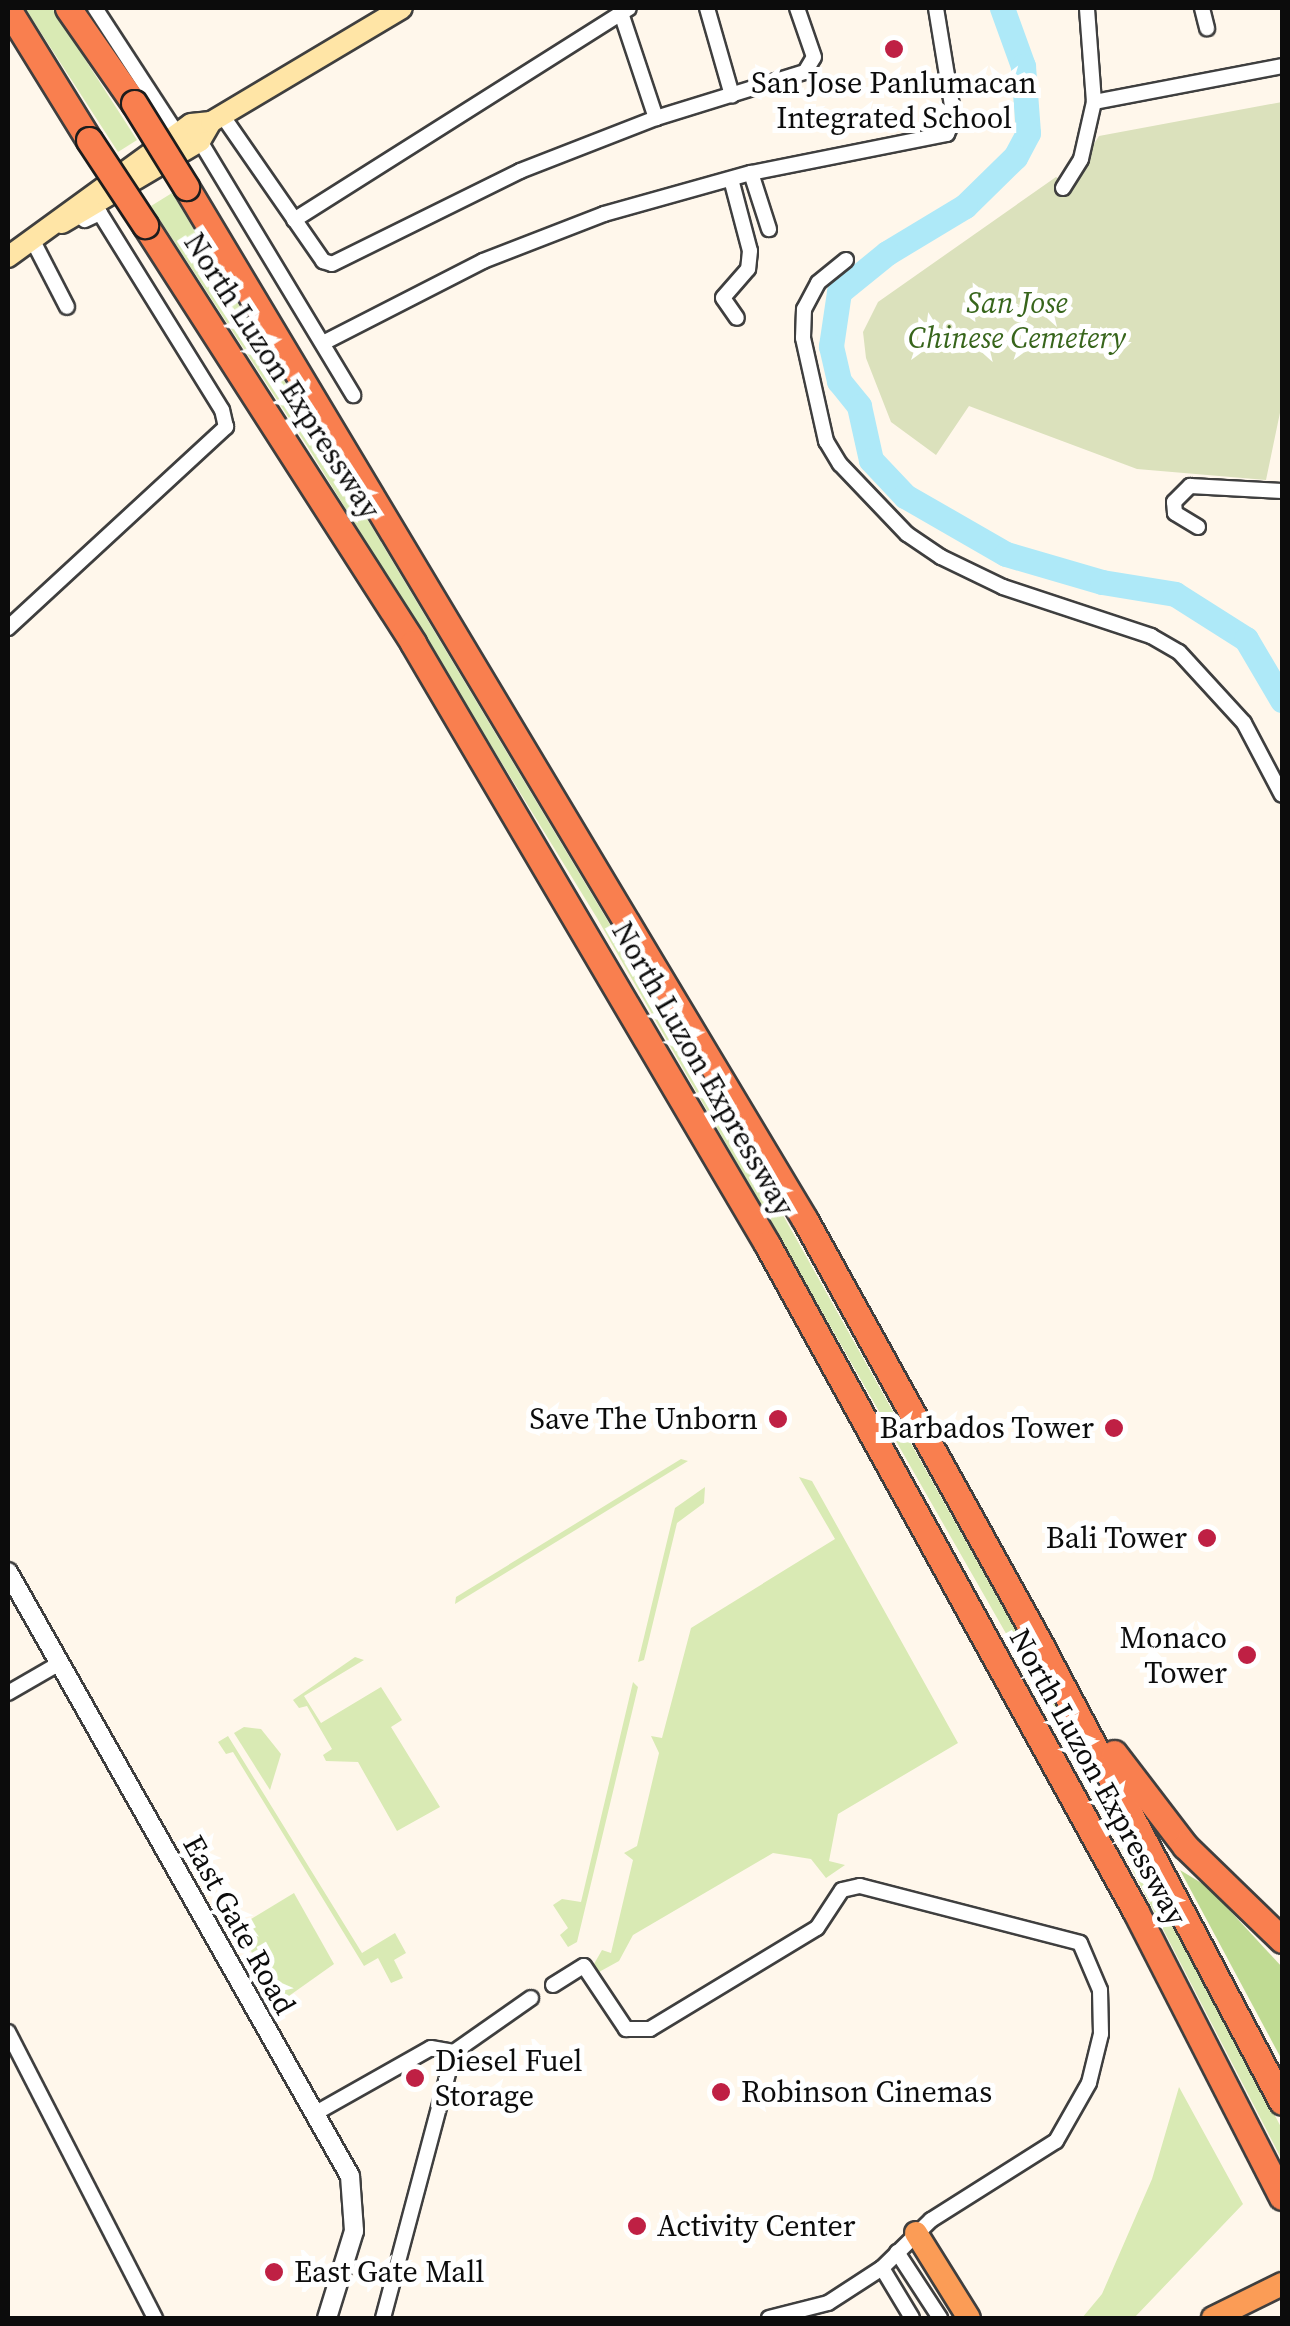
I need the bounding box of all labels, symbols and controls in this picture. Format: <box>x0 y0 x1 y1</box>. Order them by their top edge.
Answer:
marker: San Jose Panlumacan Integrated School <box>883 38 905 60</box>
place label: San Jose Panlumacan Integrated School <box>751 65 1037 136</box>
street label: North Luzon Expressway <box>176 226 388 526</box>
park label: San Jose Chinese Cemetery <box>908 285 1126 356</box>
street label: North Luzon Expressway <box>604 916 802 1222</box>
place label: Save The Unborn <box>529 1401 758 1437</box>
marker: Save The Unborn <box>767 1408 789 1430</box>
place label: Barbados Tower <box>879 1410 1094 1446</box>
marker: Barbados Tower <box>1103 1417 1125 1439</box>
place label: Bali Tower <box>1045 1520 1187 1556</box>
marker: Bali Tower <box>1196 1527 1218 1549</box>
place label: Monaco Tower <box>1120 1620 1227 1690</box>
street label: North Luzon Expressway <box>1001 1622 1195 1932</box>
marker: Monaco Tower <box>1236 1644 1258 1666</box>
street label: East Gate Road <box>175 1829 303 2021</box>
place label: Diesel Fuel Storage <box>435 2043 582 2114</box>
marker: Diesel Fuel Storage <box>404 2067 426 2089</box>
place label: Robinson Cinemas <box>741 2074 992 2110</box>
marker: Robinson Cinemas <box>710 2081 732 2103</box>
place label: Activity Center <box>657 2208 855 2244</box>
marker: Activity Center <box>626 2215 648 2237</box>
place label: East Gate Mall <box>294 2254 484 2290</box>
marker: East Gate Mall <box>263 2261 285 2283</box>

